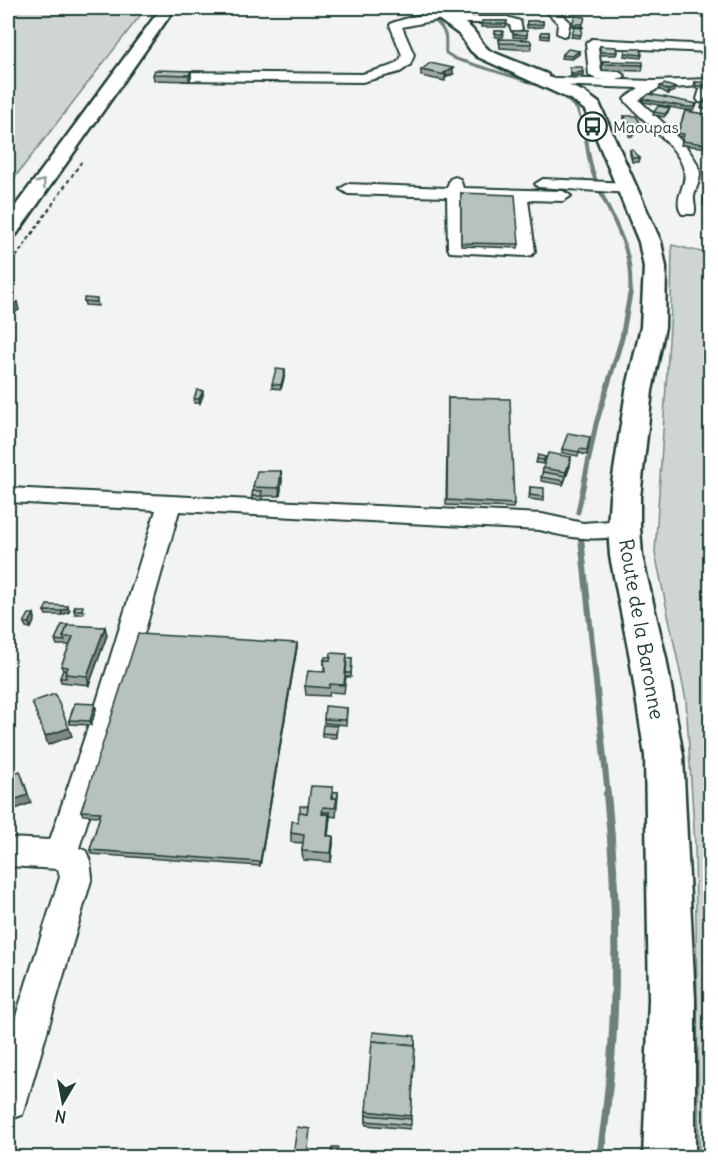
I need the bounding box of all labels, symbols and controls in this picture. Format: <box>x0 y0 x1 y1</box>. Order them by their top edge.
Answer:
bus stop icon: Maoupas <box>576 111 608 143</box>
place label: Maoupas <box>613 117 679 137</box>
one-way arrow <box>35 178 46 189</box>
street label: Route de la Baronne <box>614 537 670 721</box>
north arrow <box>33 1072 93 1132</box>
text: N <box>53 1106 68 1128</box>

